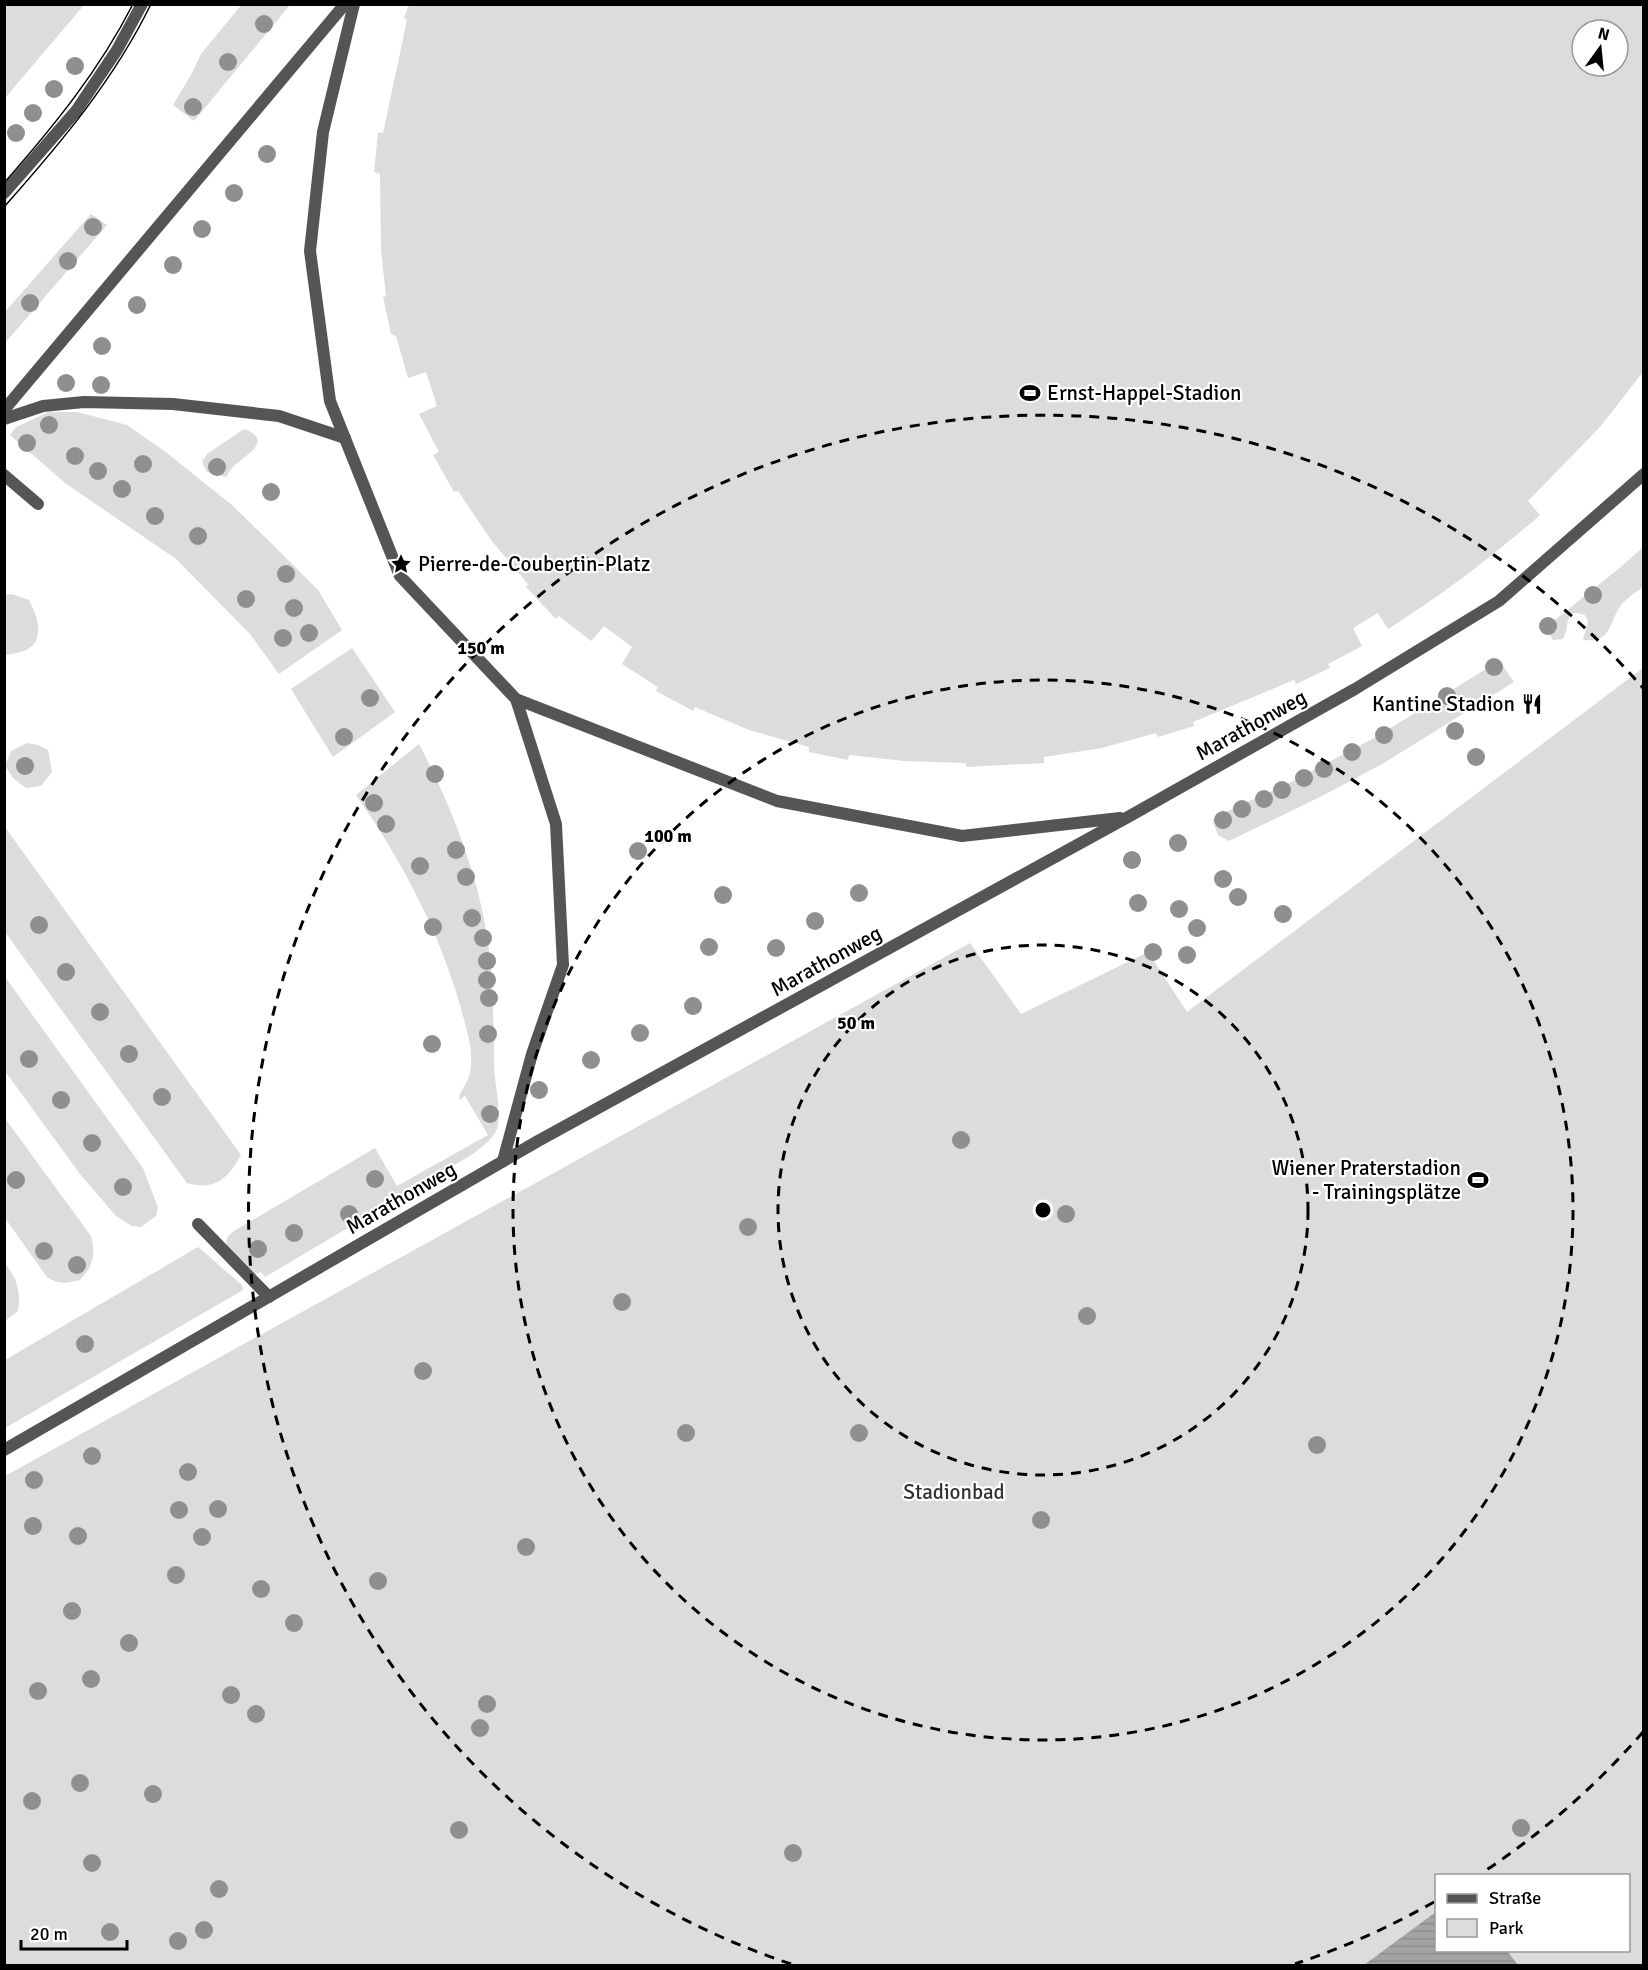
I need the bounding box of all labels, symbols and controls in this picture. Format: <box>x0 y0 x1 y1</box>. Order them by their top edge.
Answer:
north arrow <box>1570 18 1630 78</box>
text: N <box>1596 23 1612 46</box>
place label: Ernst-Happel-Stadion <box>1047 380 1242 406</box>
sports icon: Ernst-Happel-Stadion <box>1018 381 1042 405</box>
place label: Pierre-de-Coubertin-Platz <box>418 551 650 577</box>
place icon: Pierre-de-Coubertin-Platz <box>389 552 413 576</box>
text: 150 m <box>457 637 505 659</box>
street label: Marathonweg <box>1191 684 1311 766</box>
place label: Kantine Stadion <box>1372 691 1515 717</box>
restaurant icon: Kantine Stadion <box>1520 692 1544 716</box>
text: 100 m <box>644 825 692 847</box>
street label: Marathonweg <box>766 920 886 1002</box>
text: 50 m <box>837 1012 875 1034</box>
place label: Wiener Praterstadion - Trainingsplätze <box>1271 1155 1461 1205</box>
street label: Marathonweg <box>341 1156 461 1240</box>
sports icon: Wiener Praterstadion - Trainingsplätze <box>1466 1168 1490 1192</box>
centre of rings <box>1033 1200 1053 1220</box>
park label: Stadionbad <box>903 1479 1005 1505</box>
legend <box>1435 1874 1630 1952</box>
text: Straße <box>1489 1887 1541 1909</box>
scale bar <box>21 1913 128 1951</box>
text: Park <box>1489 1917 1524 1939</box>
text: 20 m <box>30 1923 68 1945</box>

